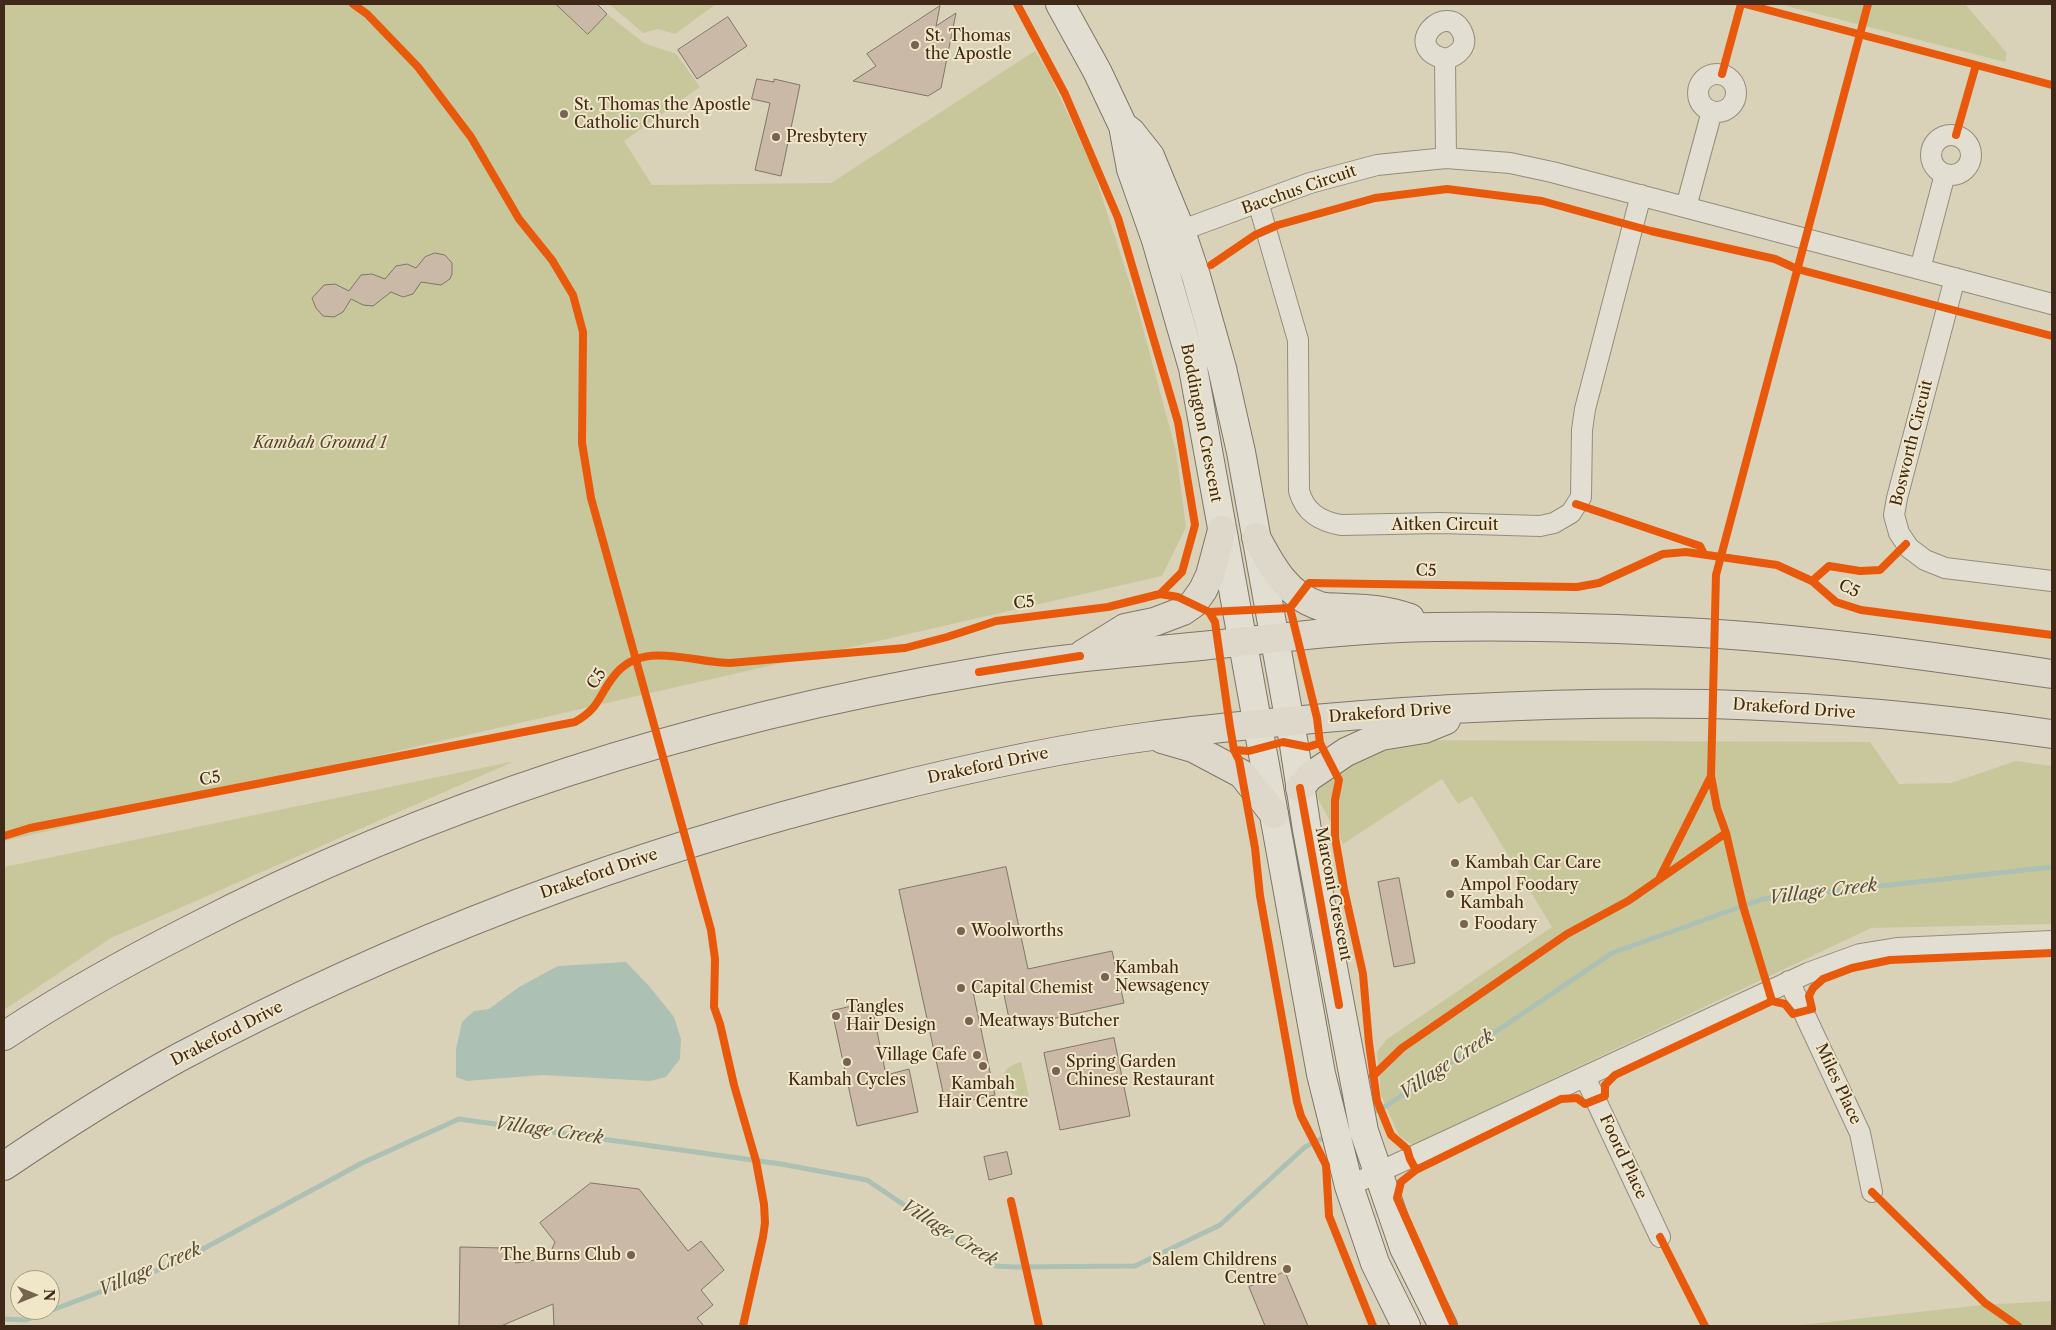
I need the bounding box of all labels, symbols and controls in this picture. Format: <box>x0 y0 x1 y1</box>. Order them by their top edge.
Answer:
place label: St. Thomas the Apostle <box>925 26 1012 64</box>
marker: St. Thomas the Apostle <box>909 39 921 51</box>
place label: St. Thomas the Apostle Catholic Church <box>574 95 751 133</box>
marker: St. Thomas the Apostle Catholic Church <box>558 108 570 120</box>
place label: Presbytery <box>786 127 867 147</box>
marker: Presbytery <box>770 131 782 143</box>
street label: Bacchus Circuit <box>1239 161 1359 219</box>
street label: Boddington Crescent <box>1176 342 1226 504</box>
street label: Bosworth Circuit <box>1887 378 1937 508</box>
park label: Kambah Ground 1 <box>253 433 387 453</box>
street label: Aitken Circuit <box>1392 515 1498 535</box>
street label: C5 <box>1415 561 1437 581</box>
street label: C5 <box>1835 576 1863 602</box>
street label: C5 <box>1013 592 1035 614</box>
street label: C5 <box>583 665 611 693</box>
street label: Drakeford Drive <box>1732 695 1856 723</box>
street label: Drakeford Drive <box>1328 699 1452 727</box>
street label: Drakeford Drive <box>926 744 1050 788</box>
street label: C5 <box>198 768 222 790</box>
street label: Marconi Crescent <box>1311 825 1355 963</box>
street label: Drakeford Drive <box>538 845 660 903</box>
place label: Kambah Car Care <box>1465 853 1601 873</box>
marker: Kambah Car Care <box>1449 857 1461 869</box>
place label: Ampol Foodary Kambah <box>1460 875 1579 913</box>
water label: Village Creek <box>1767 875 1879 909</box>
marker: Ampol Foodary Kambah <box>1444 888 1456 900</box>
place label: Foodary <box>1474 914 1537 934</box>
marker: Foodary <box>1458 918 1470 930</box>
place label: Woolworths <box>971 921 1063 941</box>
marker: Woolworths <box>955 925 967 937</box>
place label: Kambah Newsagency <box>1115 958 1209 996</box>
marker: Kambah Newsagency <box>1099 971 1111 983</box>
place label: Capital Chemist <box>971 978 1093 998</box>
marker: Capital Chemist <box>955 982 967 994</box>
place label: Tangles Hair Design <box>846 997 936 1035</box>
street label: Drakeford Drive <box>168 998 286 1070</box>
marker: Tangles Hair Design <box>830 1010 842 1022</box>
place label: Meatways Butcher <box>979 1011 1119 1031</box>
marker: Meatways Butcher <box>963 1015 975 1027</box>
water label: Village Creek <box>1396 1025 1498 1105</box>
street label: Miles Place <box>1811 1040 1865 1128</box>
place label: Village Cafe <box>876 1045 967 1065</box>
marker: Village Cafe <box>971 1049 983 1061</box>
place label: Spring Garden Chinese Restaurant <box>1066 1052 1215 1090</box>
marker: Kambah Cycles <box>841 1056 853 1068</box>
marker: Kambah Hair Centre <box>977 1060 989 1072</box>
marker: Spring Garden Chinese Restaurant <box>1050 1065 1062 1077</box>
place label: Kambah Cycles <box>788 1070 906 1090</box>
place label: Kambah Hair Centre <box>938 1074 1028 1112</box>
street label: Foord Place <box>1595 1112 1651 1202</box>
water label: Village Creek <box>493 1113 605 1149</box>
water label: Village Creek <box>897 1195 1001 1271</box>
water label: Village Creek <box>95 1239 205 1301</box>
place label: The Burns Club <box>500 1245 621 1265</box>
marker: The Burns Club <box>625 1249 637 1261</box>
place label: Salem Childrens Centre <box>1152 1250 1277 1288</box>
marker: Salem Childrens Centre <box>1281 1263 1293 1275</box>
north arrow <box>10 1270 60 1320</box>
text: N <box>40 1289 58 1301</box>

